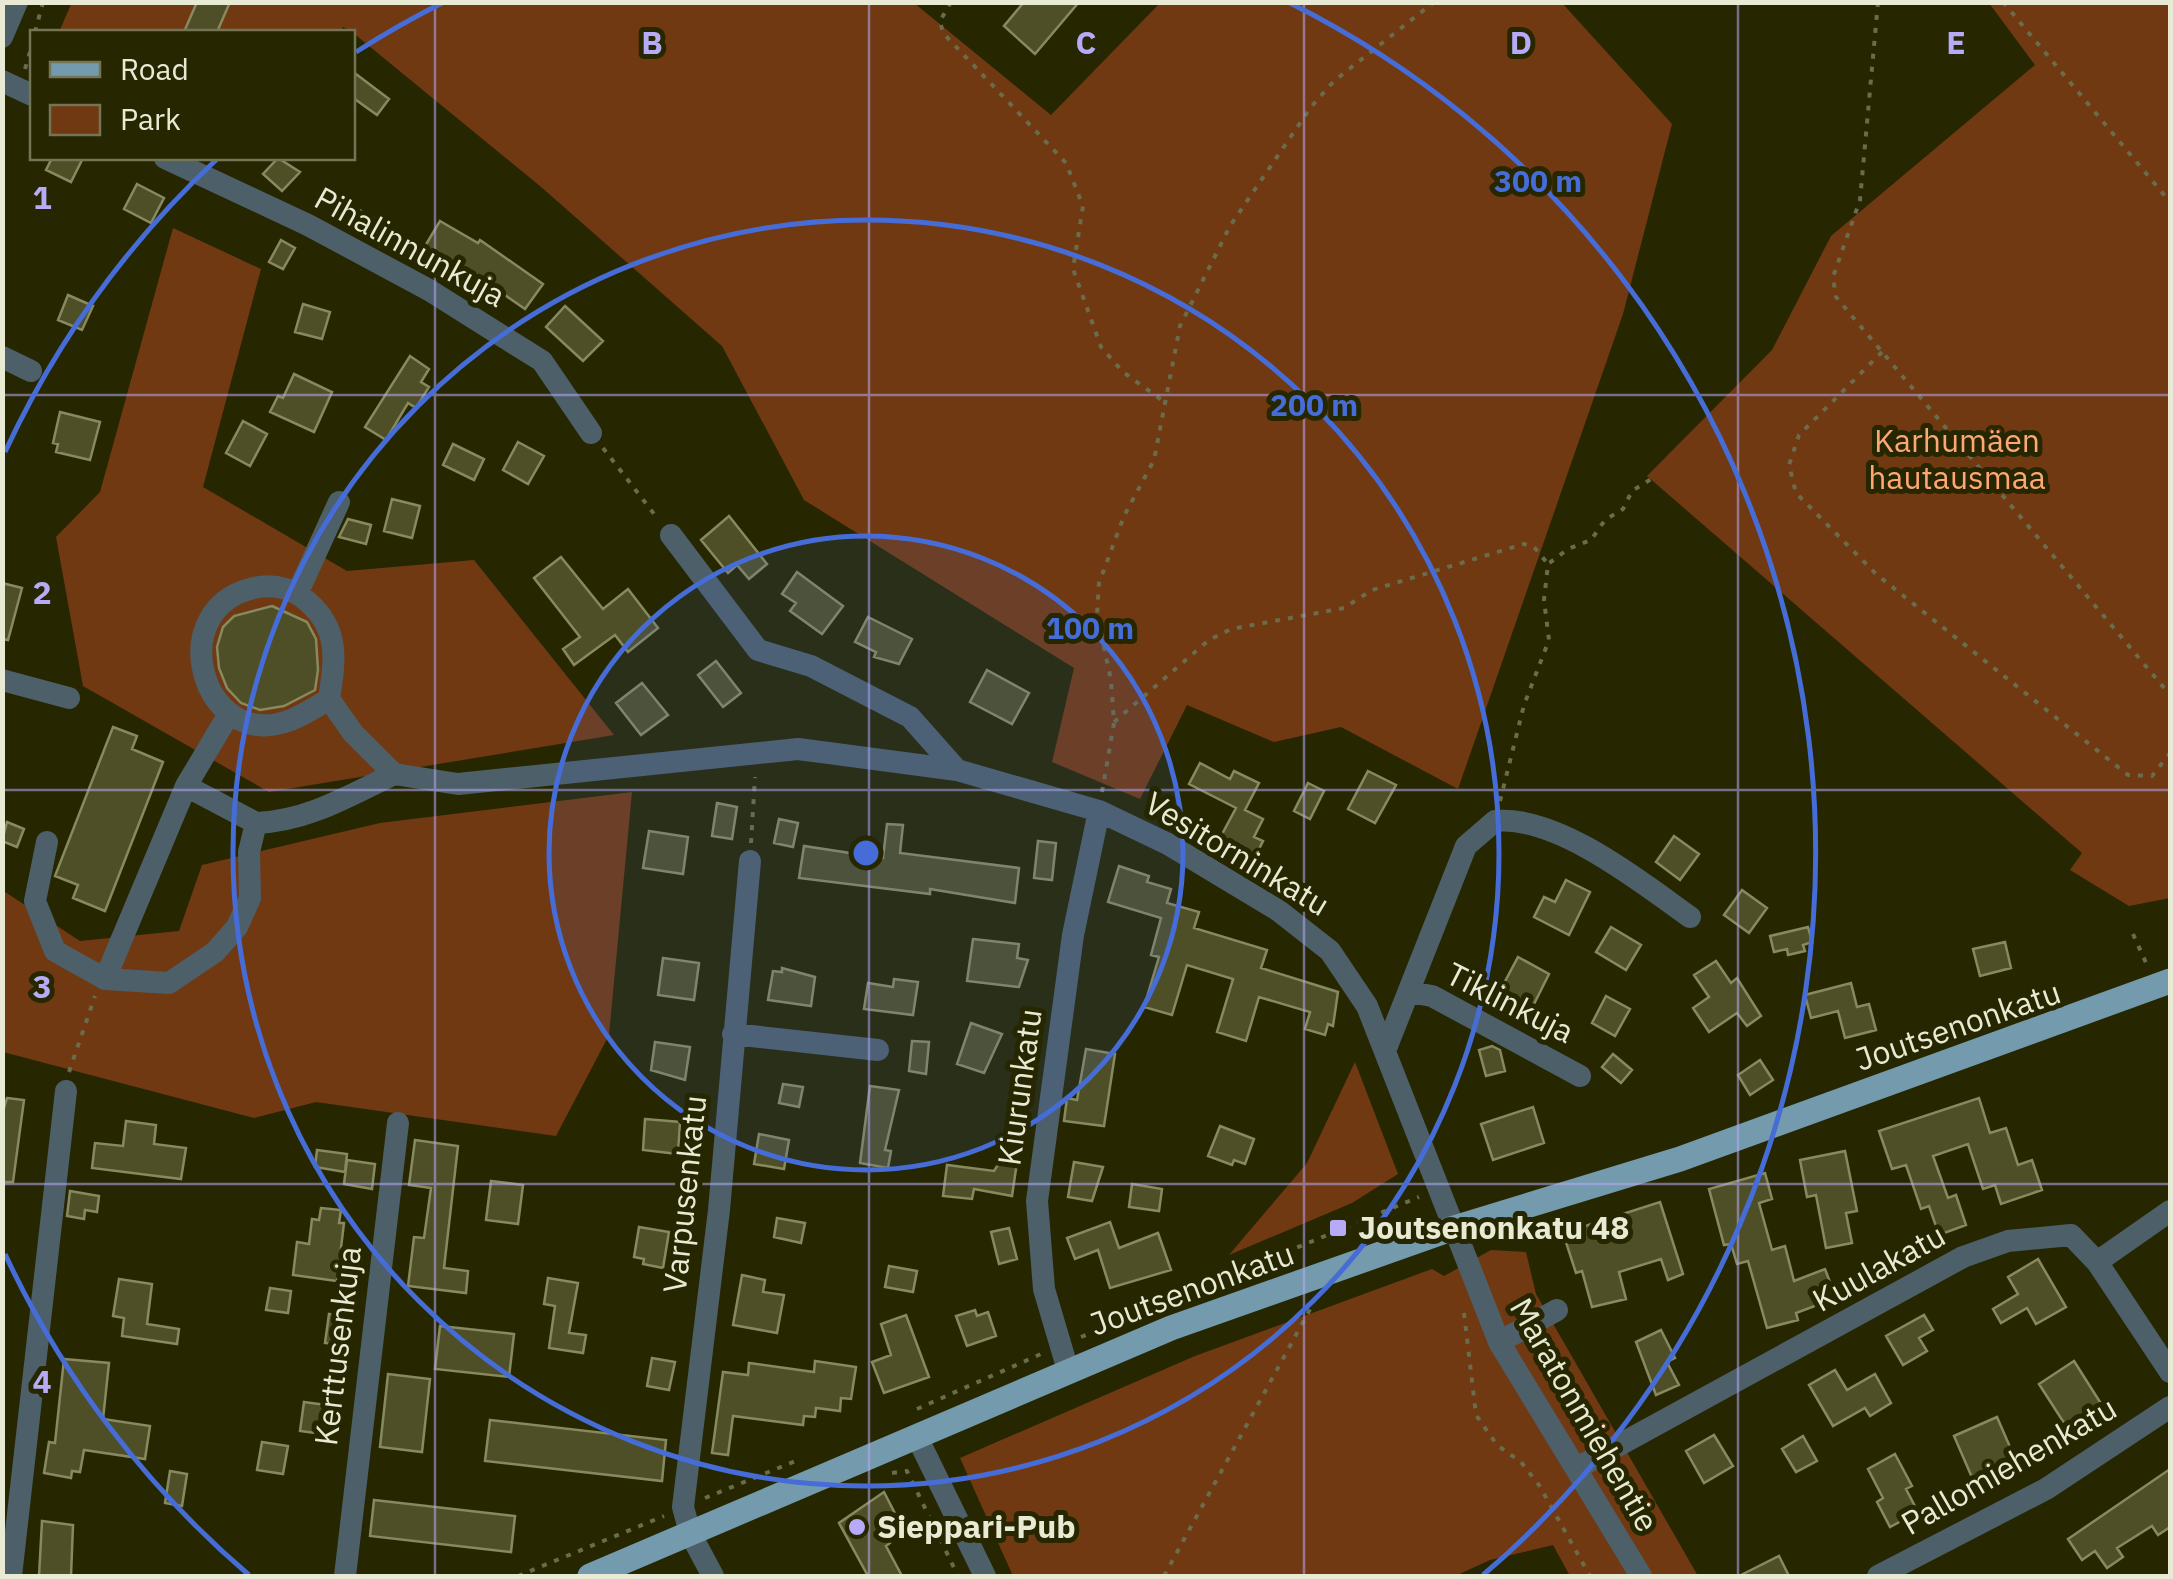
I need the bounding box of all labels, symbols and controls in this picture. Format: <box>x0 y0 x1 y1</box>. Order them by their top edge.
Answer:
text: B <box>641 21 663 63</box>
text: C <box>1076 21 1096 63</box>
text: D <box>1510 21 1532 63</box>
text: E <box>1946 21 1966 63</box>
legend <box>30 30 355 160</box>
text: Road <box>120 49 189 88</box>
text: Park <box>120 99 181 138</box>
text: 300 m <box>1494 161 1582 200</box>
text: 1 <box>32 176 52 218</box>
street label: Pihalinnunkuja <box>308 176 513 316</box>
text: 200 m <box>1270 385 1358 424</box>
park label: Karhumäen hautausmaa <box>1868 419 2046 498</box>
text: 2 <box>32 571 52 613</box>
text: 100 m <box>1046 608 1134 647</box>
street label: Vesitorninkatu <box>1138 782 1337 925</box>
centre of rings <box>848 835 884 871</box>
street label: Tiklinkuja <box>1440 952 1581 1052</box>
text: 3 <box>32 965 52 1007</box>
street label: Joutsenonkatu <box>1850 970 2066 1080</box>
street label: Kiurunkatu <box>987 1006 1051 1168</box>
street label: Varpusenkatu <box>653 1093 715 1295</box>
place label: Joutsenonkatu 48 <box>1358 1206 1629 1248</box>
street label: Kuulakatu <box>1805 1214 1952 1321</box>
marker: Joutsenonkatu 48 <box>1327 1217 1349 1239</box>
street label: Joutsenonkatu <box>1084 1232 1300 1344</box>
street label: Kerttusenkuja <box>304 1244 370 1448</box>
street label: Maratonmiehentie <box>1501 1290 1669 1539</box>
text: 4 <box>32 1360 52 1402</box>
street label: Pallomiehenkatu <box>1893 1386 2124 1544</box>
place label: Sieppari-Pub <box>877 1505 1076 1547</box>
marker: Sieppari-Pub <box>846 1516 868 1538</box>

